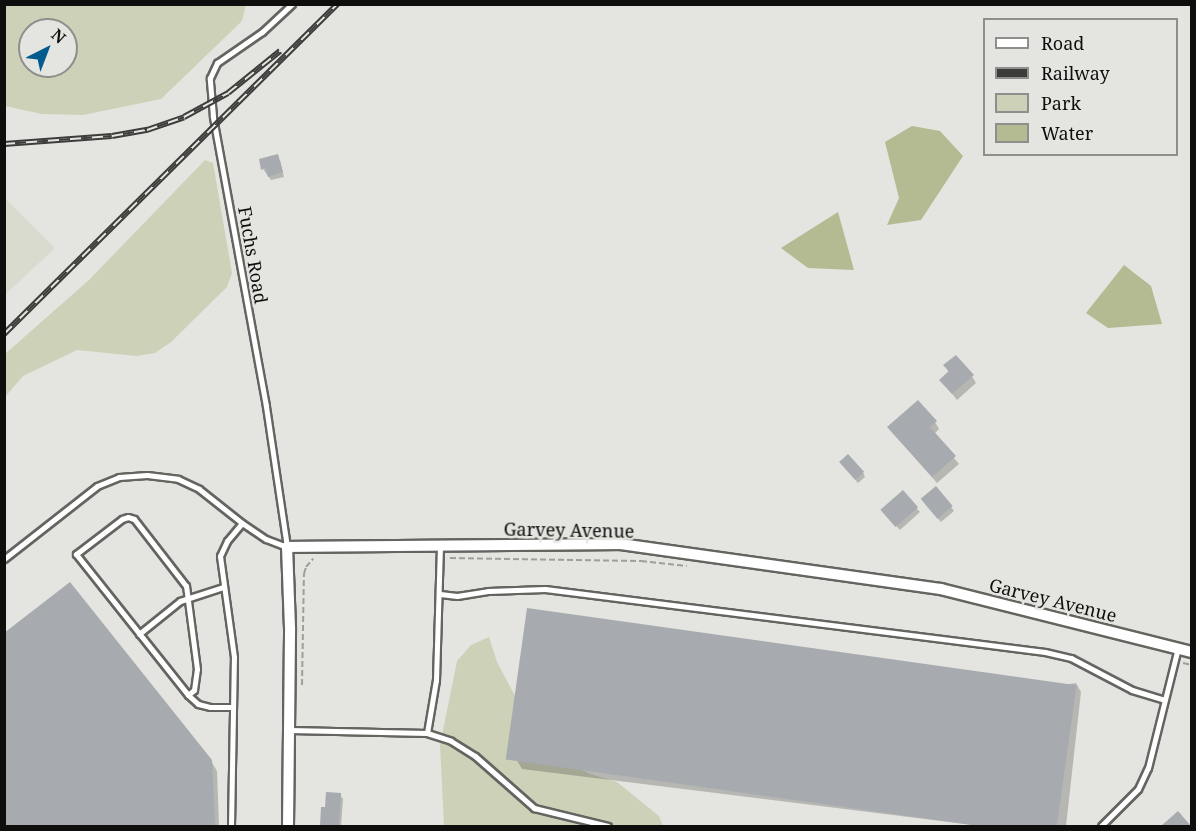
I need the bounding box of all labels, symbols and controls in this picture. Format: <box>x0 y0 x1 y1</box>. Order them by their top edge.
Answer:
north arrow <box>18 18 78 78</box>
legend <box>983 18 1178 156</box>
text: N <box>47 24 71 48</box>
text: Road <box>1041 31 1084 55</box>
text: Railway <box>1041 61 1110 85</box>
text: Park <box>1041 91 1081 115</box>
text: Water <box>1041 121 1093 145</box>
street label: Fuchs Road <box>234 205 272 305</box>
street label: Garvey Avenue <box>503 518 635 542</box>
street label: Garvey Avenue <box>987 574 1119 626</box>

